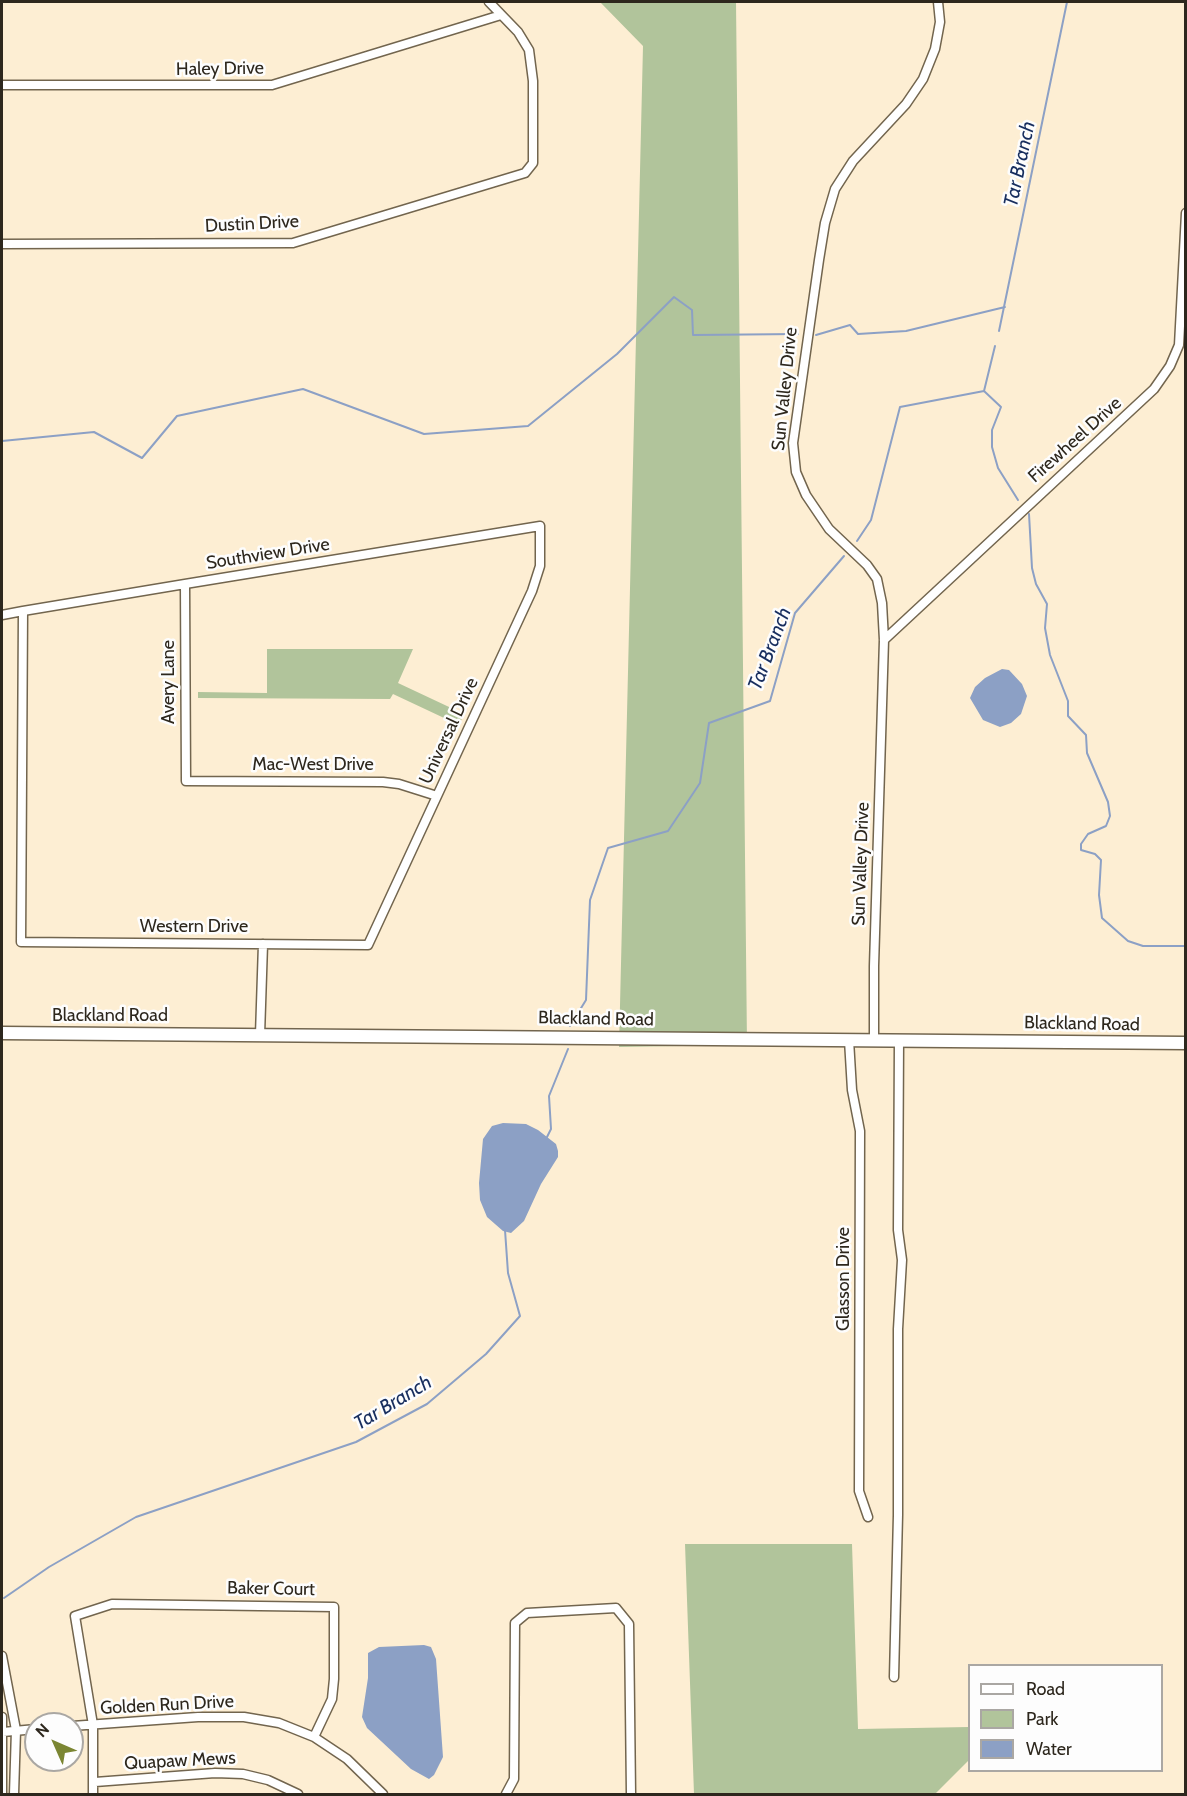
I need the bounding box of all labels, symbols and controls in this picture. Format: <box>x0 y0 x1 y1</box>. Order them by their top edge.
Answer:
street label: Haley Drive <box>176 57 264 81</box>
water label: Tar Branch <box>999 119 1041 209</box>
street label: Dustin Drive <box>204 211 300 237</box>
street label: Sun Valley Drive <box>768 326 802 452</box>
street label: Firewheel Drive <box>1024 393 1126 487</box>
street label: Southview Drive <box>205 534 331 574</box>
water label: Tar Branch <box>743 604 797 694</box>
street label: Avery Lane <box>158 640 180 724</box>
street label: Universal Drive <box>415 674 483 788</box>
street label: Mac-West Drive <box>252 754 374 776</box>
street label: Sun Valley Drive <box>848 802 874 926</box>
street label: Western Drive <box>140 916 248 938</box>
street label: Blackland Road <box>52 1005 168 1027</box>
street label: Blackland Road <box>538 1007 654 1031</box>
street label: Blackland Road <box>1024 1012 1140 1036</box>
street label: Glasson Drive <box>833 1227 855 1331</box>
water label: Tar Branch <box>350 1370 436 1436</box>
street label: Baker Court <box>227 1577 315 1601</box>
legend <box>968 1664 1163 1772</box>
text: Road <box>1026 1678 1065 1700</box>
street label: Golden Run Drive <box>100 1691 234 1719</box>
text: Park <box>1026 1708 1058 1730</box>
north arrow <box>24 1712 84 1772</box>
text: N <box>32 1720 53 1741</box>
text: Water <box>1026 1738 1072 1760</box>
street label: Quapaw Mews <box>124 1747 236 1775</box>

